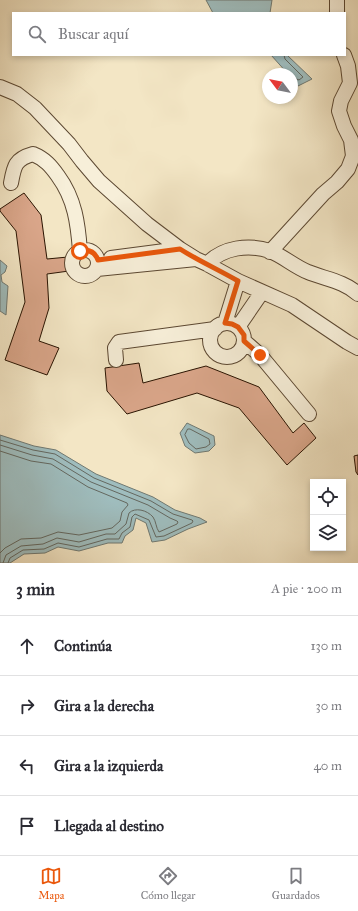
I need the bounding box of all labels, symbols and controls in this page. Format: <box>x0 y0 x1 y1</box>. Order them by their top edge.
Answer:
search box <box>12 12 346 56</box>
icon: search <box>26 23 48 45</box>
text: Buscar aquí <box>58 25 129 43</box>
north arrow <box>262 68 298 104</box>
route start <box>71 242 89 260</box>
route end <box>251 346 269 364</box>
map controls <box>310 479 346 551</box>
button: locate <box>310 479 346 515</box>
button: layers <box>310 515 346 551</box>
text: 3 min <box>16 579 55 600</box>
text: A pie · 200 m <box>271 581 342 597</box>
icon: ahead <box>16 635 38 657</box>
text: Continúa <box>54 637 112 655</box>
text: 130 m <box>310 638 342 654</box>
icon: right <box>16 695 38 717</box>
text: Gira a la derecha <box>54 697 154 715</box>
text: 30 m <box>316 698 342 714</box>
icon: left <box>16 755 38 777</box>
text: Gira a la izquierda <box>54 757 163 775</box>
text: 40 m <box>313 758 342 774</box>
icon: arrive <box>16 815 38 837</box>
text: Llegada al destino <box>54 817 164 835</box>
tab: Mapa <box>38 865 64 902</box>
tab: Cómo llegar <box>141 865 195 902</box>
tab: Guardados <box>272 865 320 902</box>

